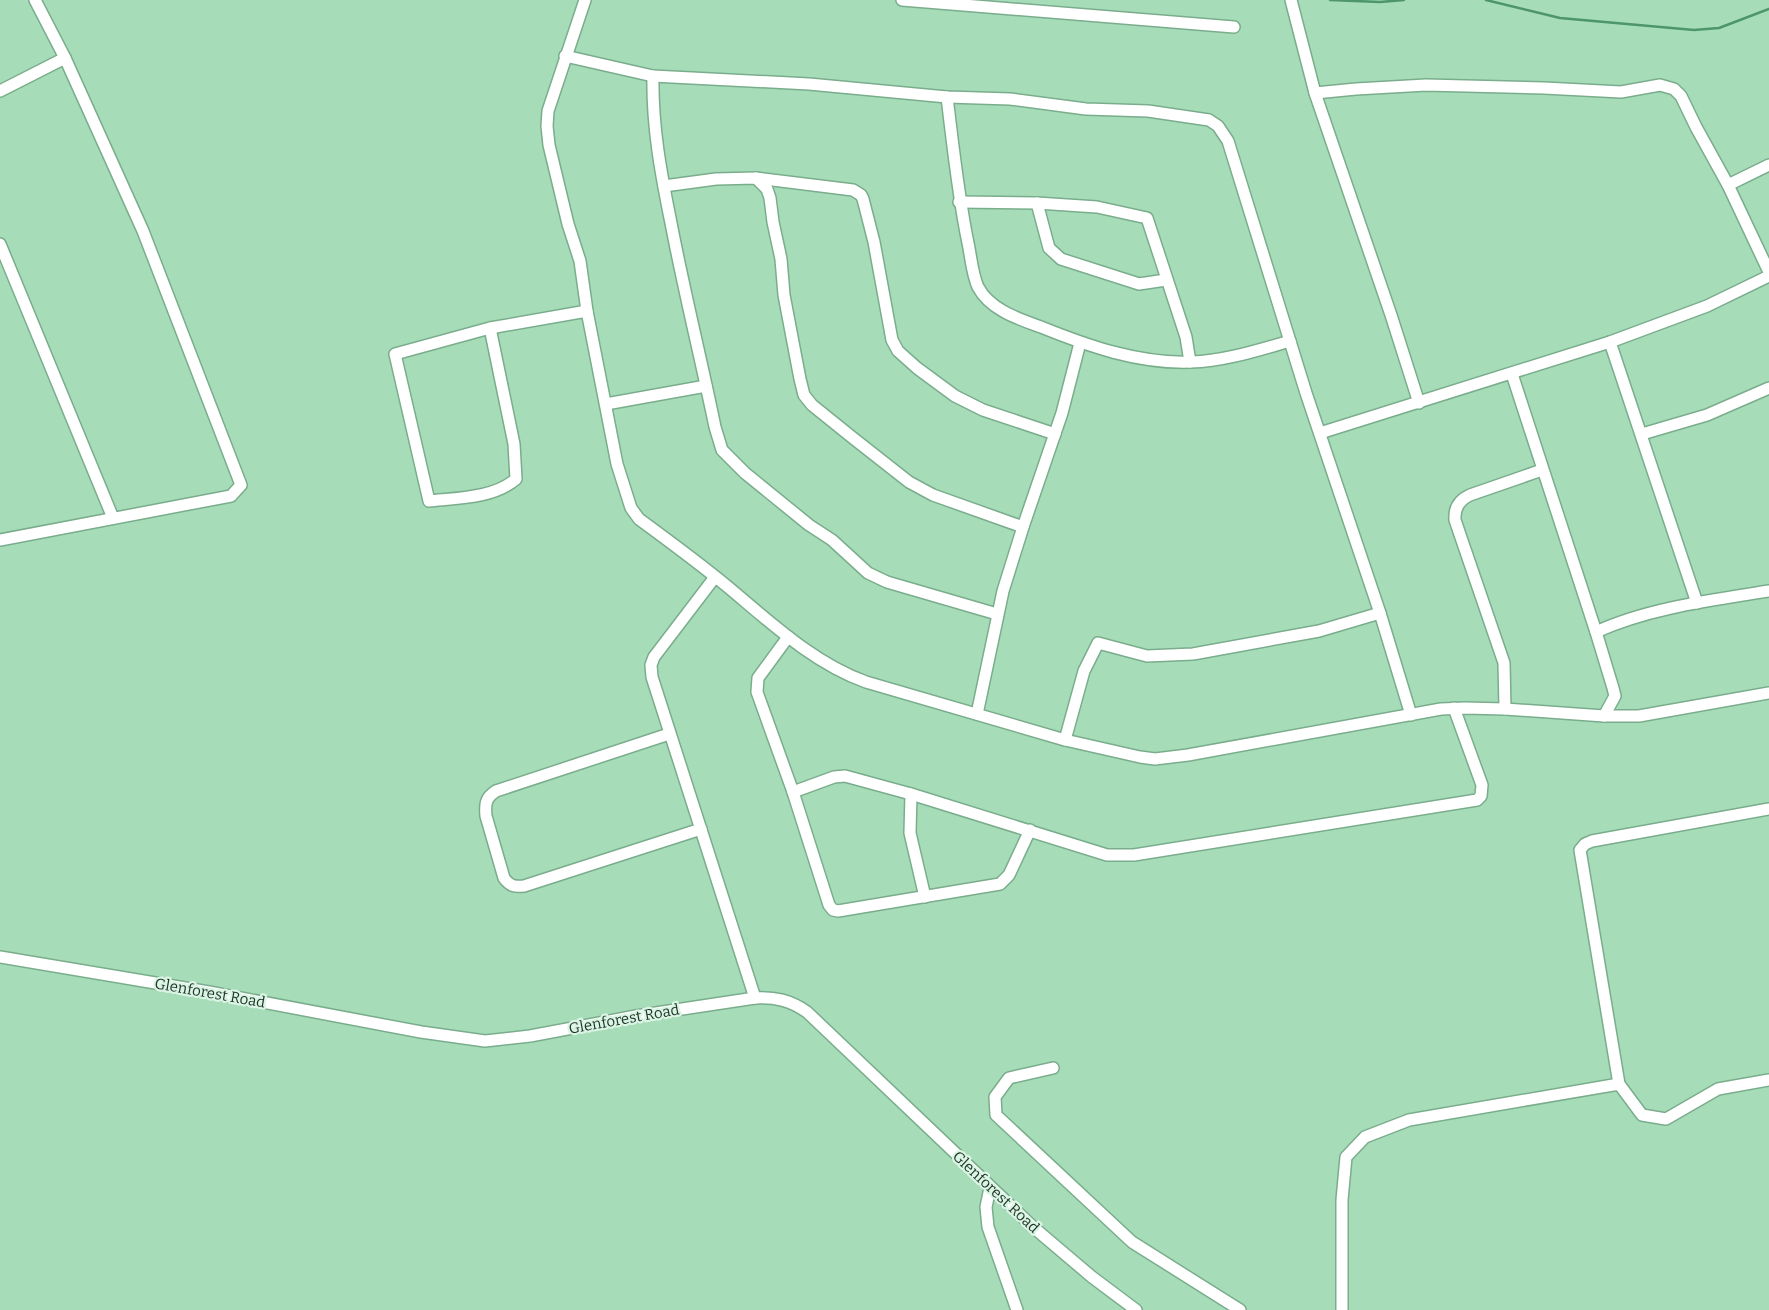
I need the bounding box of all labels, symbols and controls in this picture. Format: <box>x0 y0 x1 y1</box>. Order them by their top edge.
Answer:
street label: Glenforest Road <box>153 974 267 1012</box>
street label: Glenforest Road <box>567 1000 681 1038</box>
street label: Glenforest Road <box>949 1147 1043 1237</box>

